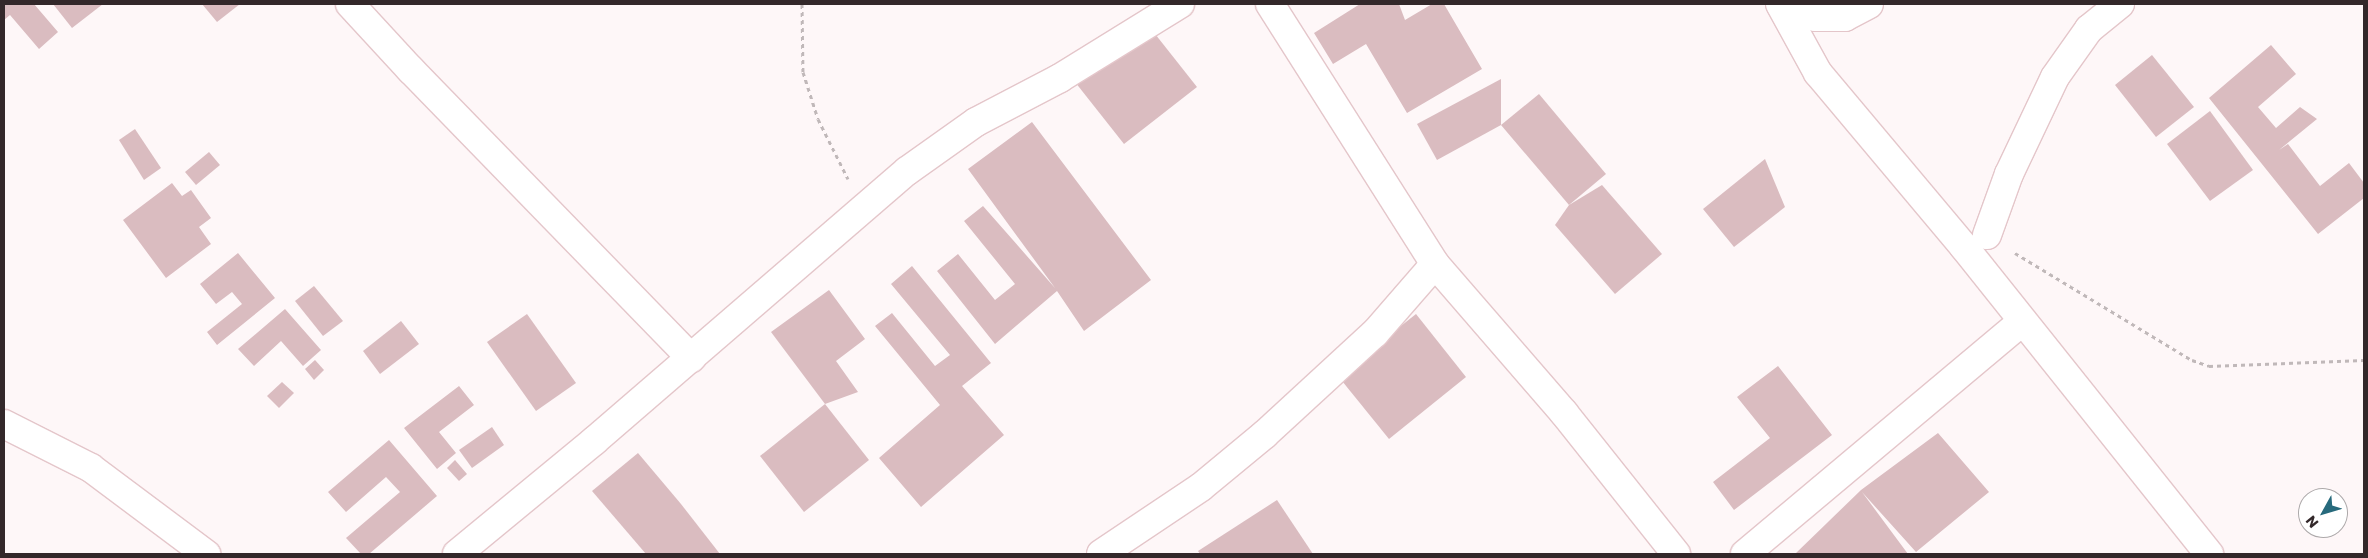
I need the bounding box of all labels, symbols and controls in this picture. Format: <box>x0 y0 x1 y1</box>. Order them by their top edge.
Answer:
north arrow <box>2298 488 2348 538</box>
text: N <box>2301 511 2323 532</box>

